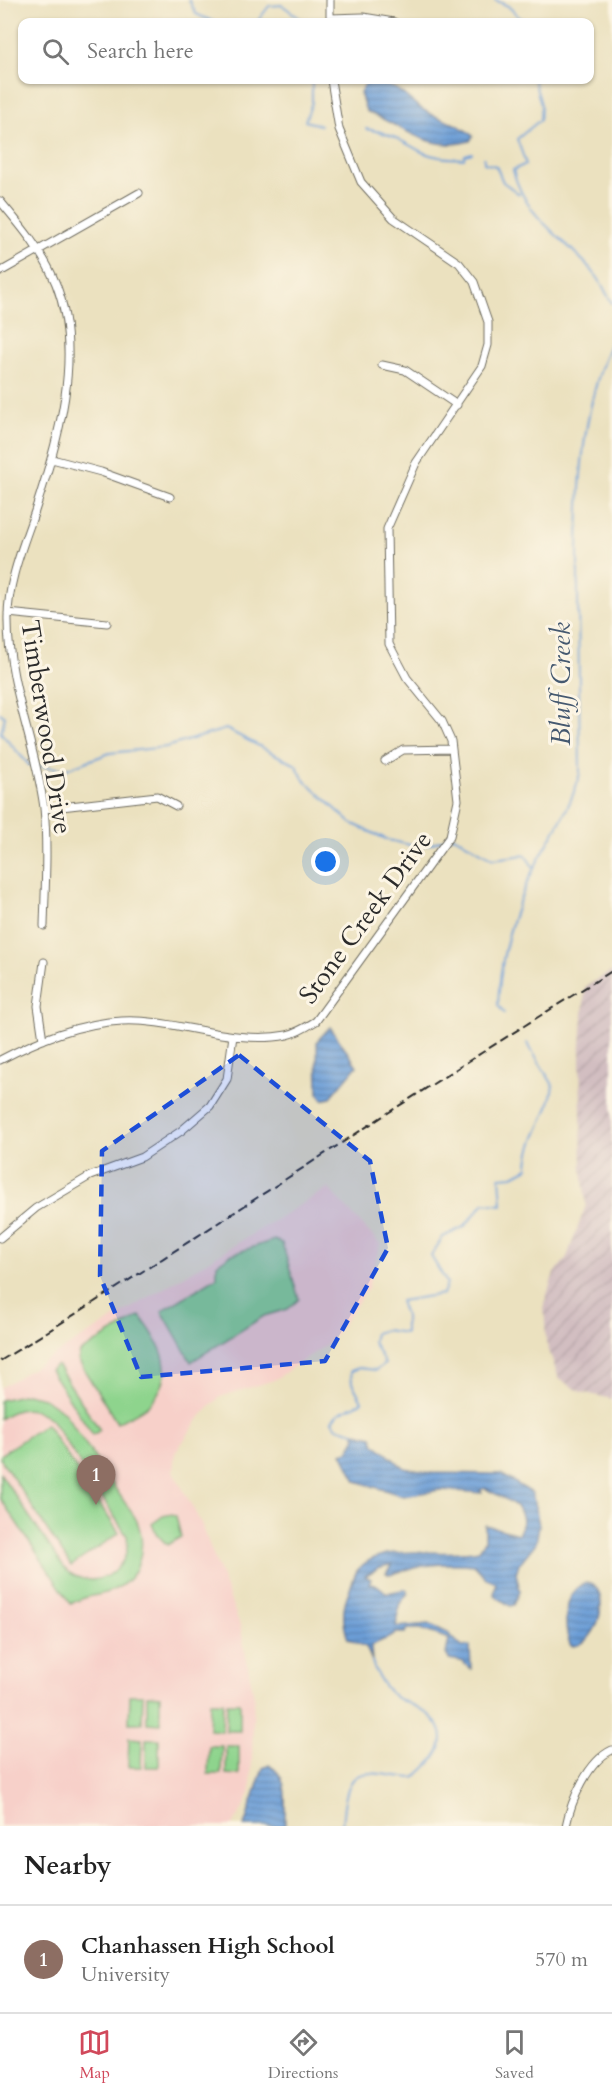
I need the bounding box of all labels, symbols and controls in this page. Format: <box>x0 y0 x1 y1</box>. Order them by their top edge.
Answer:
search box <box>18 18 594 84</box>
icon: search <box>39 35 72 68</box>
text: Search here <box>87 36 194 66</box>
street label: Timberwood Drive <box>12 618 81 837</box>
water label: Bluff Creek <box>543 622 580 746</box>
street label: Stone Creek Drive <box>291 824 440 1011</box>
your location <box>311 847 340 876</box>
pin: 1 <box>76 1456 116 1505</box>
text: Nearby <box>24 1848 112 1883</box>
text: Chanhassen High School <box>81 1931 335 1961</box>
text: 1 <box>38 1946 49 1973</box>
text: 570 m <box>535 1946 588 1973</box>
text: University <box>81 1961 170 1988</box>
tab: Map <box>78 2026 111 2084</box>
tab: Directions <box>268 2026 338 2084</box>
tab: Saved <box>495 2026 534 2084</box>

